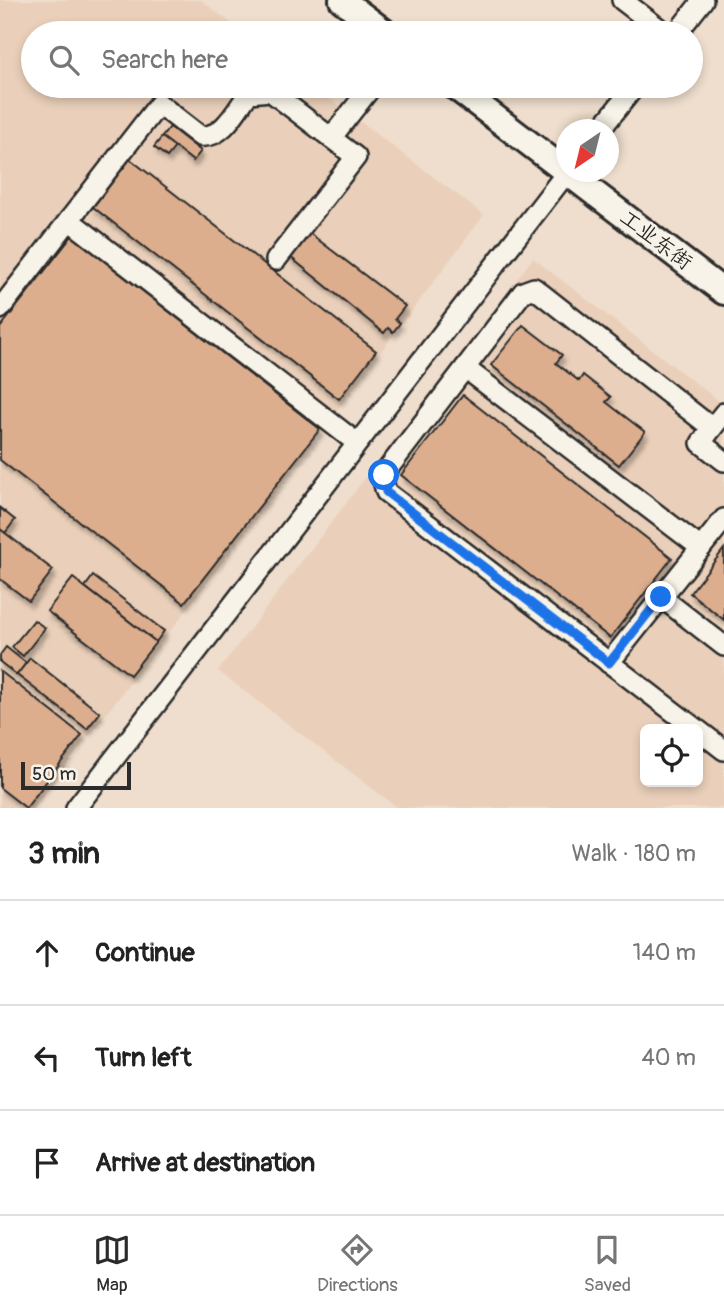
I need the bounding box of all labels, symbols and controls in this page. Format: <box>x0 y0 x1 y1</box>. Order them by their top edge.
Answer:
search box <box>21 21 703 98</box>
icon: search <box>45 41 83 79</box>
text: Search here <box>101 44 228 76</box>
north arrow <box>556 119 619 182</box>
street label: 工业东街 <box>614 204 698 276</box>
route start <box>368 459 399 490</box>
route end <box>645 581 676 612</box>
map controls <box>640 724 703 787</box>
button: locate <box>640 724 703 787</box>
scale bar <box>21 759 131 791</box>
text: 50 m <box>32 762 76 786</box>
text: 3 min <box>28 835 100 872</box>
text: Walk · 180 m <box>571 839 696 868</box>
icon: ahead <box>28 934 66 972</box>
text: Continue <box>95 937 195 969</box>
text: 140 m <box>633 938 696 967</box>
icon: left <box>28 1039 66 1077</box>
text: Turn left <box>95 1042 191 1074</box>
text: 40 m <box>642 1043 696 1072</box>
icon: arrive <box>28 1144 66 1182</box>
text: Arrive at destination <box>95 1147 315 1179</box>
tab: Map <box>93 1231 131 1297</box>
tab: Directions <box>317 1231 398 1297</box>
tab: Saved <box>584 1231 631 1297</box>

